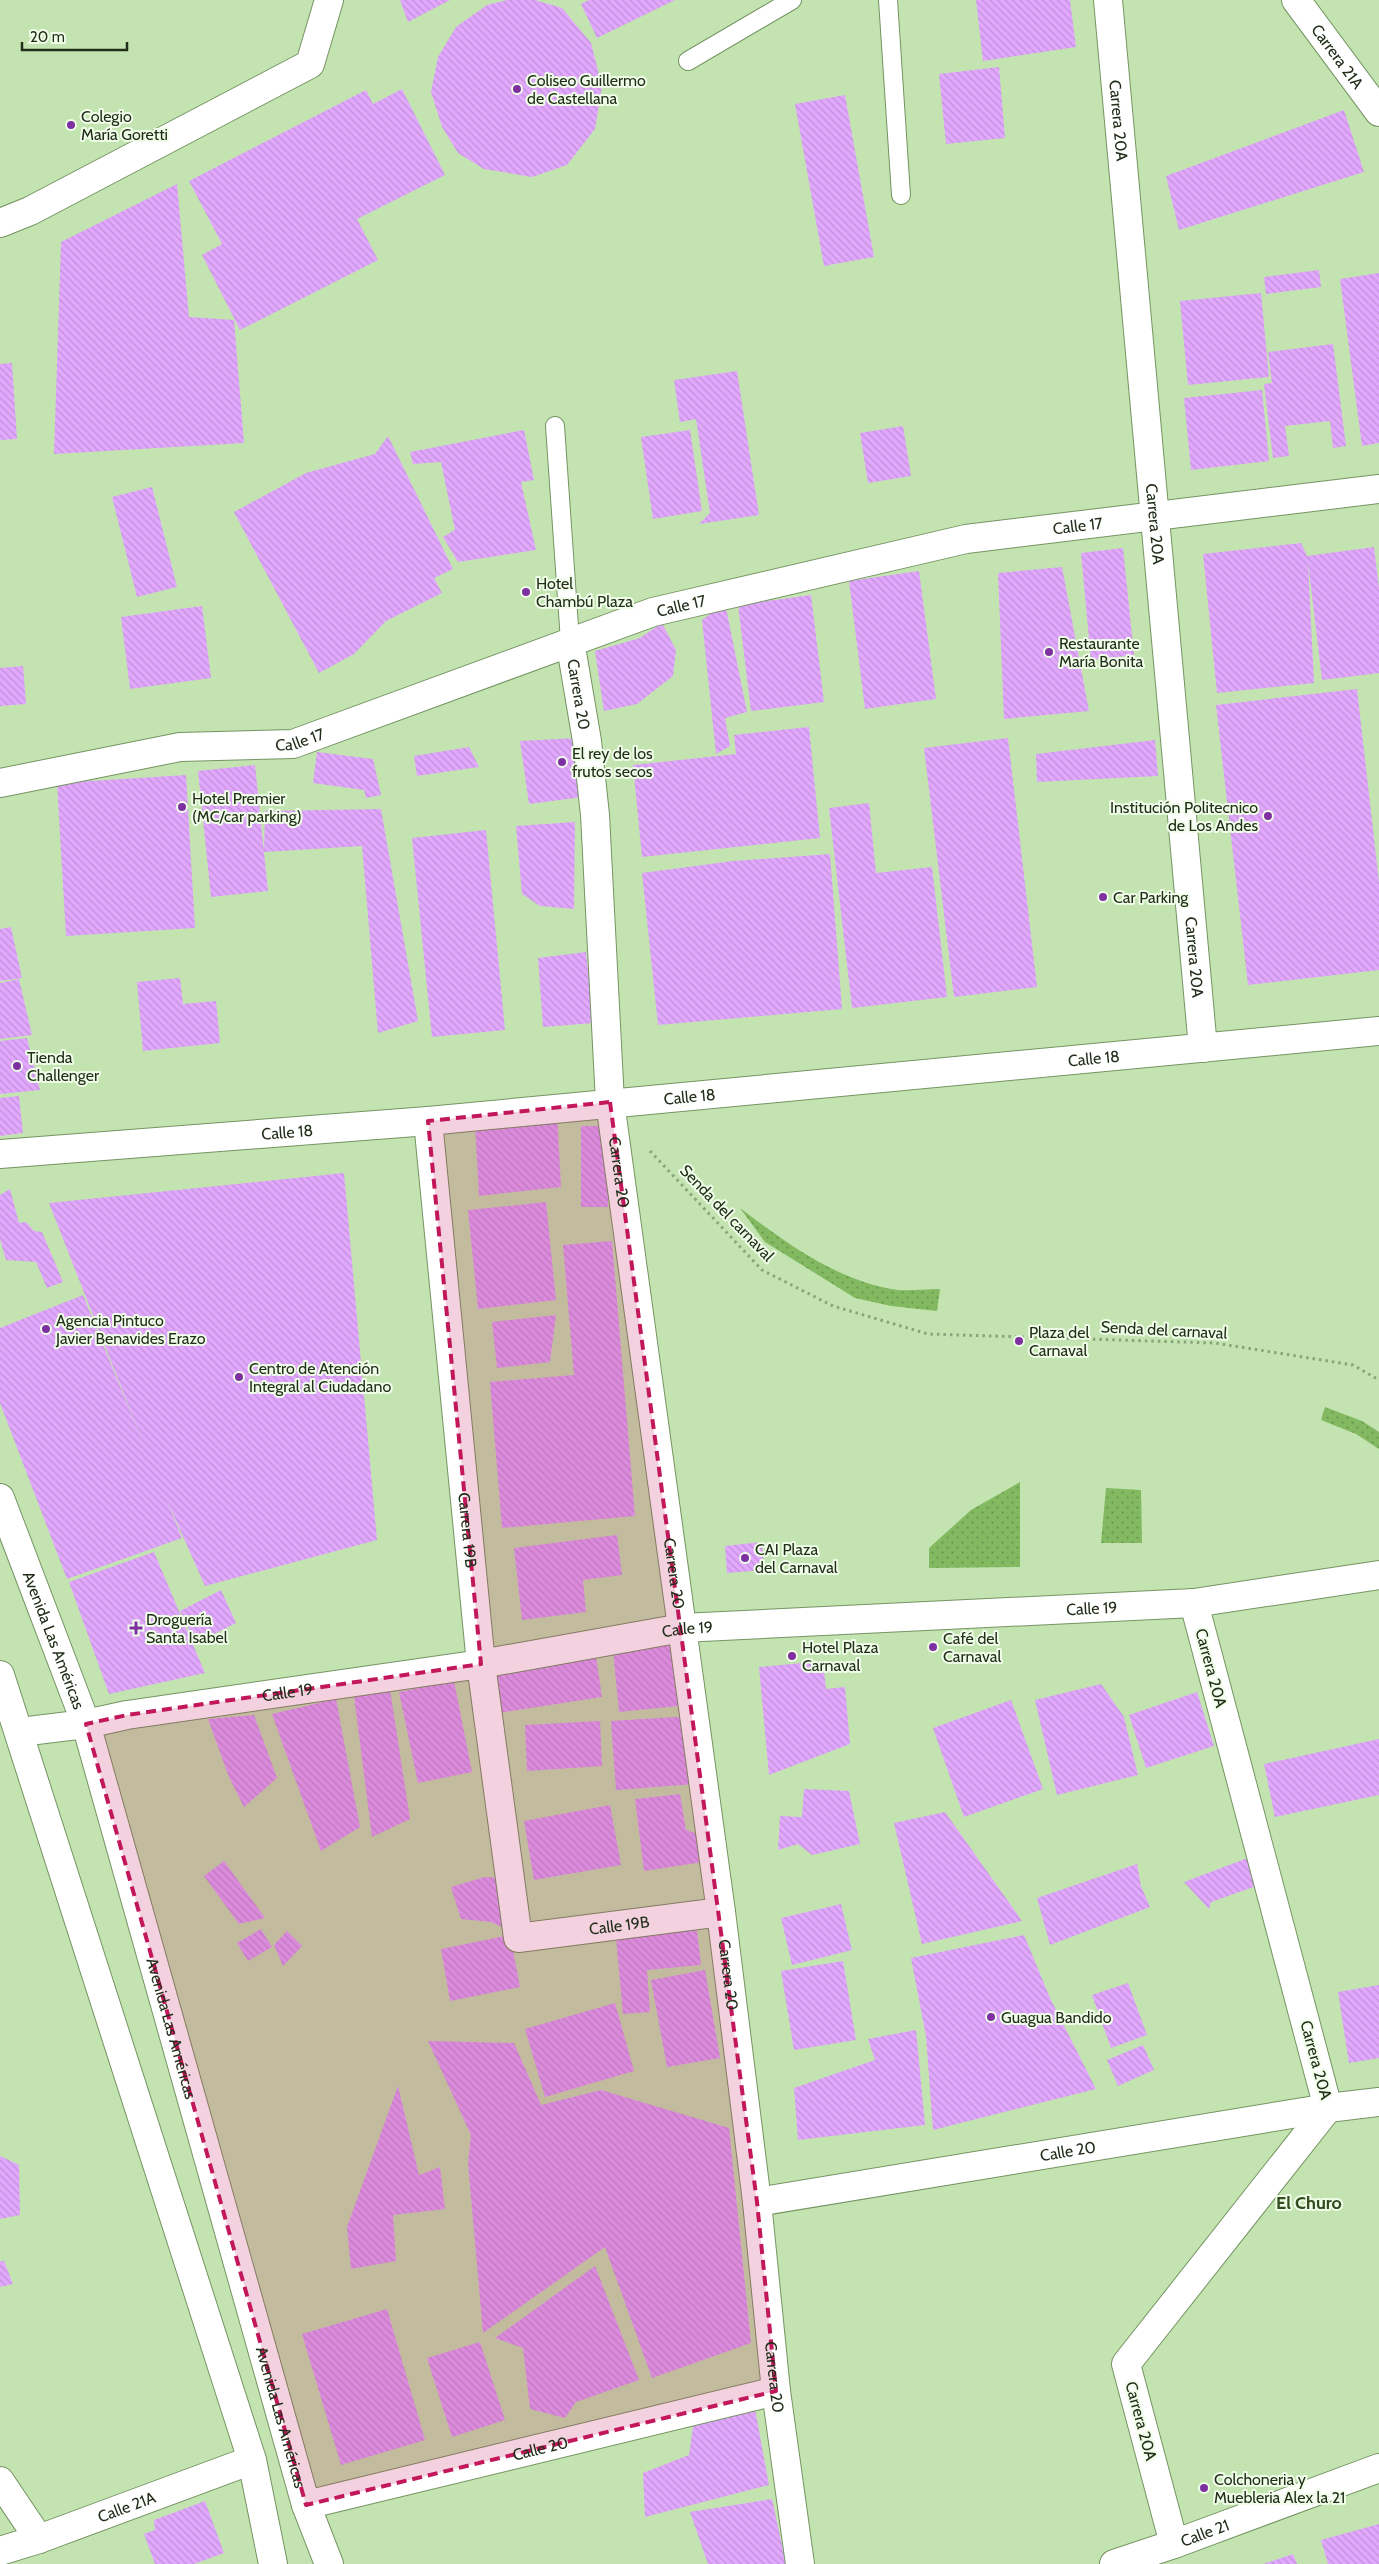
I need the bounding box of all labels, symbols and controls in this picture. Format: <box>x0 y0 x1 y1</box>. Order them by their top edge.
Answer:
scale bar <box>22 20 128 52</box>
street label: Carrera 21A <box>1308 20 1368 92</box>
text: 20 m <box>30 28 65 46</box>
place label: Coliseo Guillermo de Castellana <box>527 71 646 108</box>
street label: Carrera 20A <box>1106 79 1132 162</box>
marker: Coliseo Guillermo de Castellana <box>511 83 523 95</box>
place label: Colegio María Goretti <box>81 107 168 144</box>
marker: Colegio María Goretti <box>65 119 77 131</box>
street label: Carrera 20A <box>1142 483 1169 565</box>
street label: Calle 17 <box>1052 513 1104 538</box>
place label: Hotel Chambú Plaza <box>536 574 633 611</box>
marker: Hotel Chambú Plaza <box>520 586 532 598</box>
street label: Calle 17 <box>655 590 708 620</box>
place label: Restaurante María Bonita <box>1059 634 1143 671</box>
marker: Restaurante María Bonita <box>1043 646 1055 658</box>
street label: Carrera 20 <box>564 657 594 731</box>
street label: Calle 17 <box>275 724 327 754</box>
place label: El rey de los frutos secos <box>572 744 653 781</box>
marker: El rey de los frutos secos <box>556 756 568 768</box>
place label: Hotel Premier (MC/car parking) <box>192 789 302 826</box>
place label: Institución Politecnico de Los Andes <box>1110 798 1258 835</box>
marker: Hotel Premier (MC/car parking) <box>176 801 188 813</box>
marker: Institución Politecnico de Los Andes <box>1262 810 1274 822</box>
place label: Car Parking <box>1113 888 1189 907</box>
marker: Car Parking <box>1097 891 1109 903</box>
street label: Carrera 20A <box>1182 916 1208 999</box>
street label: Calle 18 <box>1067 1046 1120 1070</box>
place label: Tienda Challenger <box>27 1048 100 1085</box>
marker: Tienda Challenger <box>11 1060 23 1072</box>
street label: Calle 18 <box>663 1084 716 1108</box>
street label: Calle 18 <box>261 1120 314 1143</box>
street label: Carrera 20 <box>605 1135 634 1209</box>
street label: Senda del carnaval <box>676 1161 778 1265</box>
place label: Agencia Pintuco Javier Benavides Erazo <box>55 1311 206 1348</box>
street label: Senda del carnaval <box>1100 1317 1228 1343</box>
marker: Agencia Pintuco Javier Benavides Erazo <box>40 1323 52 1335</box>
place label: Plaza del Carnaval <box>1029 1323 1089 1360</box>
marker: Plaza del Carnaval <box>1013 1335 1025 1347</box>
place label: Centro de Atención Integral al Ciudadano <box>249 1359 391 1396</box>
marker: Centro de Atención Integral al Ciudadano <box>233 1371 245 1383</box>
street label: Carrera 19B <box>455 1491 481 1569</box>
street label: Carrera 20 <box>660 1537 689 1610</box>
place label: CAI Plaza del Carnaval <box>755 1540 838 1577</box>
marker: CAI Plaza del Carnaval <box>739 1552 751 1564</box>
street label: Avenida Las Américas <box>19 1569 89 1712</box>
street label: Calle 19 <box>1066 1597 1118 1619</box>
place label: Droguería Santa Isabel <box>146 1610 228 1647</box>
street label: Calle 19 <box>660 1617 713 1641</box>
marker: Droguería Santa Isabel <box>130 1622 142 1634</box>
street label: Carrera 20A <box>1191 1626 1231 1710</box>
place label: Café del Carnaval <box>943 1629 1001 1666</box>
place label: Hotel Plaza Carnaval <box>802 1638 879 1675</box>
marker: Café del Carnaval <box>927 1641 939 1653</box>
marker: Hotel Plaza Carnaval <box>786 1650 798 1662</box>
street label: Calle 19 <box>261 1679 314 1705</box>
street label: Calle 19B <box>588 1912 651 1938</box>
street label: Carrera 20 <box>715 1938 743 2011</box>
street label: Avenida Las Américas <box>143 1956 201 2101</box>
place label: Guagua Bandido <box>1001 2008 1112 2027</box>
marker: Guagua Bandido <box>985 2011 997 2023</box>
street label: Carrera 20A <box>1296 2018 1336 2102</box>
street label: Calle 20 <box>1038 2137 1097 2165</box>
district label: El Churo <box>1276 2192 1342 2214</box>
street label: Carrera 20 <box>762 2341 788 2414</box>
street label: Avenida Las Américas <box>252 2344 310 2490</box>
street label: Carrera 20A <box>1121 2379 1161 2463</box>
street label: Calle 20 <box>511 2432 570 2464</box>
place label: Colchoneria y Muebleria Alex la 21 <box>1214 2470 1345 2507</box>
marker: Colchoneria y Muebleria Alex la 21 <box>1198 2482 1210 2494</box>
street label: Calle 21A <box>95 2487 158 2526</box>
street label: Calle 21 <box>1178 2515 1232 2550</box>

